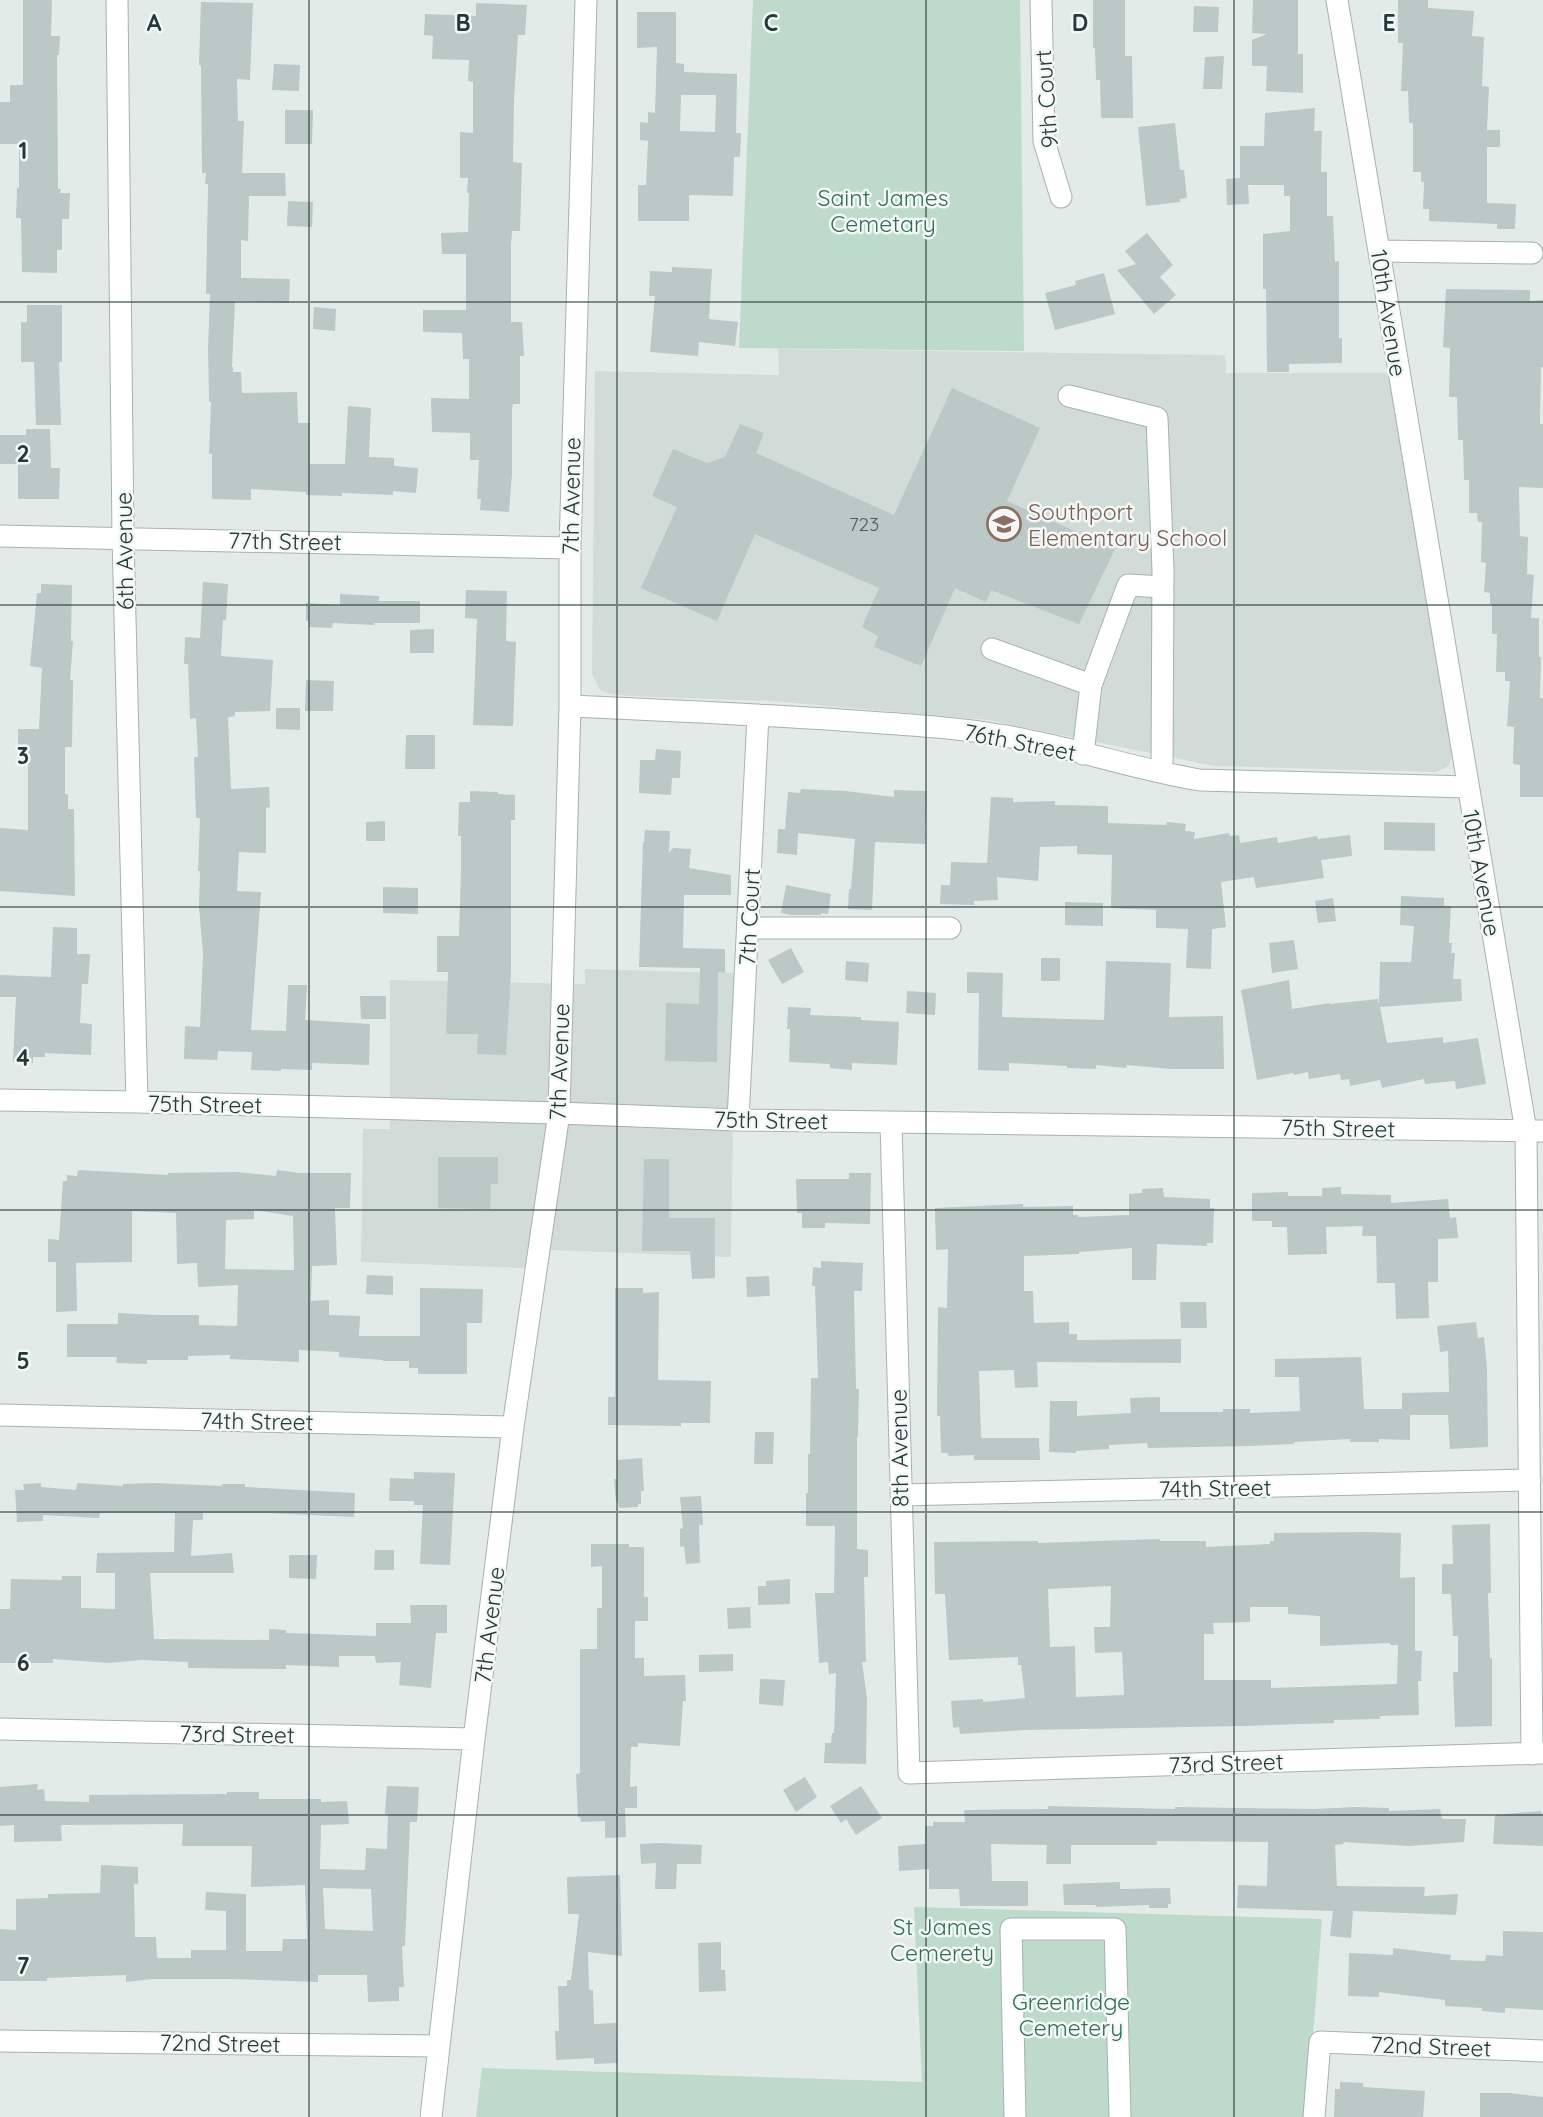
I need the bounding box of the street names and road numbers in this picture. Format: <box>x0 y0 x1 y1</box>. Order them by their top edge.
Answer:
street label: 9th Court <box>1028 49 1064 149</box>
street label: 10th Avenue <box>1365 248 1413 378</box>
street label: 7th Avenue <box>555 437 587 555</box>
street label: 6th Avenue <box>108 492 140 610</box>
street label: 77th Street <box>228 526 342 556</box>
street label: 76th Street <box>962 717 1079 767</box>
street label: 10th Avenue <box>1457 807 1507 939</box>
street label: 7th Court <box>732 867 766 966</box>
street label: 7th Avenue <box>542 1003 576 1121</box>
street label: 75th Street <box>148 1089 263 1119</box>
street label: 75th Street <box>714 1105 829 1135</box>
street label: 75th Street <box>1281 1113 1396 1143</box>
street label: 8th Avenue <box>883 1389 915 1507</box>
street label: 74th Street <box>200 1406 314 1436</box>
street label: 74th Street <box>1158 1473 1272 1503</box>
street label: 7th Avenue <box>467 1565 511 1685</box>
street label: 73rd Street <box>179 1718 295 1750</box>
street label: 73rd Street <box>1168 1746 1284 1780</box>
street label: 72nd Street <box>159 2027 281 2059</box>
street label: 72nd Street <box>1370 2029 1492 2063</box>

